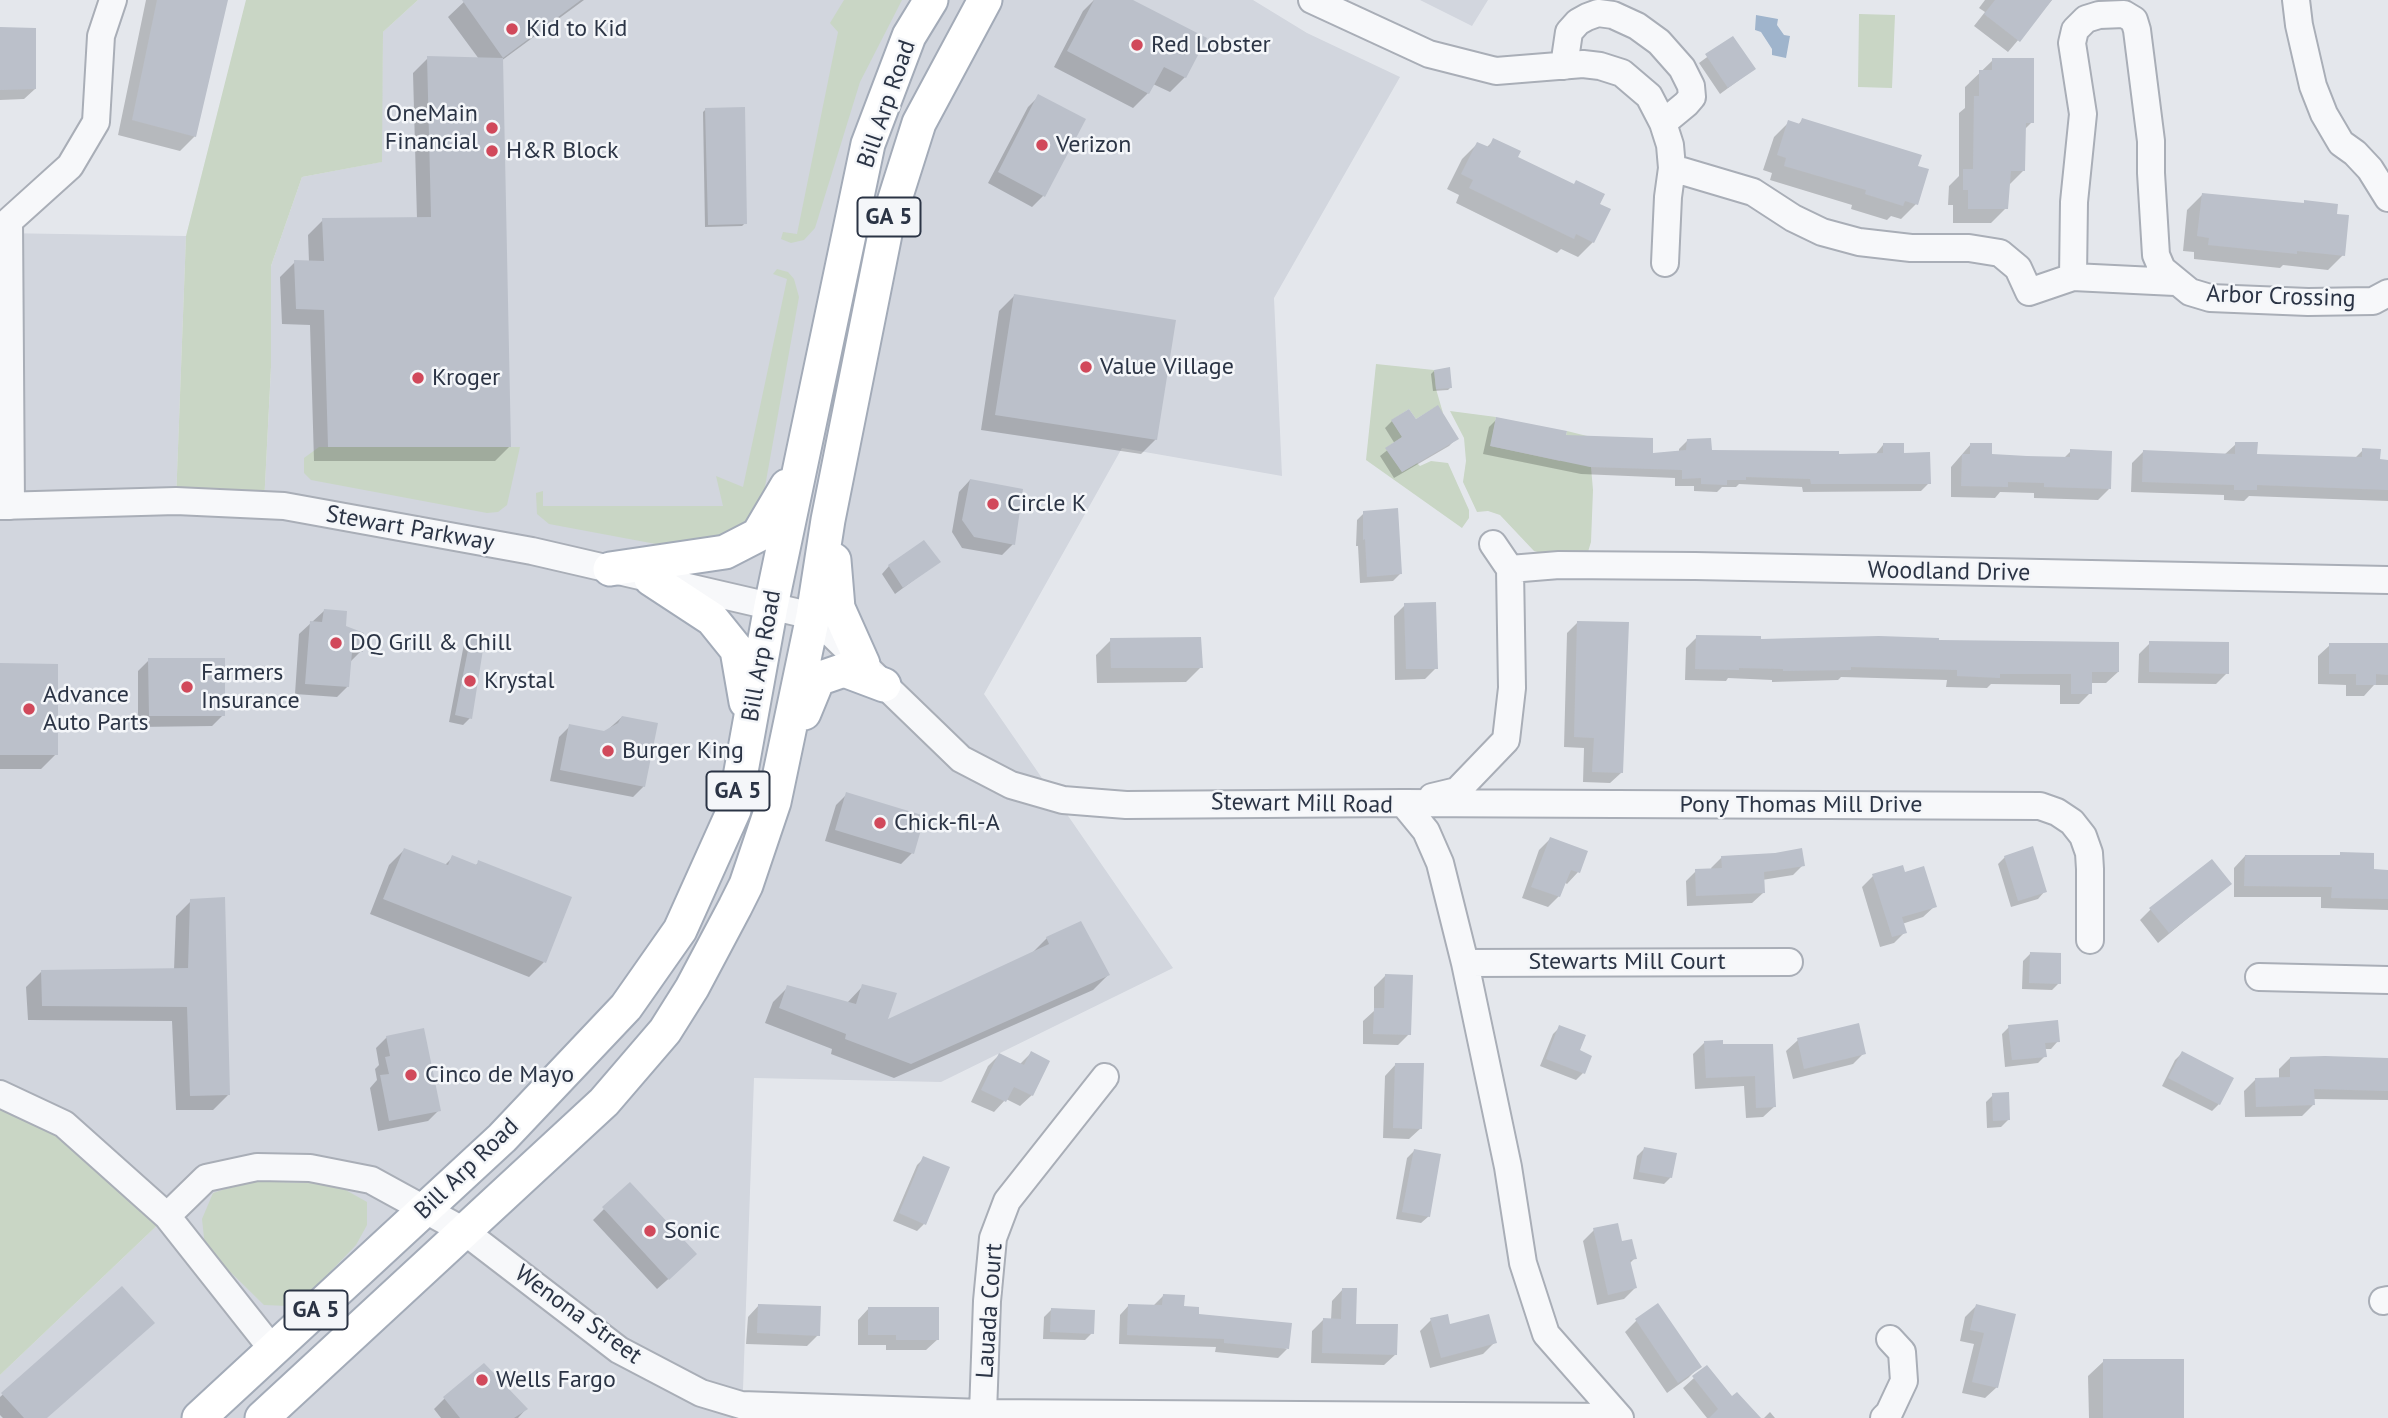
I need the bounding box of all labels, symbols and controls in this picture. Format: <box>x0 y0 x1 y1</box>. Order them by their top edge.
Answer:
place label: Kid to Kid <box>526 15 628 43</box>
marker: Kid to Kid <box>504 21 520 37</box>
place label: Red Lobster <box>1151 31 1271 59</box>
street label: Bill Arp Road <box>852 36 922 172</box>
marker: Red Lobster <box>1129 37 1145 53</box>
place label: OneMain Financial <box>385 100 478 156</box>
marker: OneMain Financial <box>484 120 500 136</box>
place label: Verizon <box>1056 131 1131 159</box>
place label: H&R Block <box>506 137 619 165</box>
marker: Verizon <box>1034 137 1050 153</box>
marker: H&R Block <box>484 143 500 159</box>
road number: GA 5 <box>858 198 920 236</box>
street label: Arbor Crossing <box>2206 280 2356 314</box>
place label: Value Village <box>1100 353 1234 381</box>
marker: Value Village <box>1078 359 1094 375</box>
place label: Kroger <box>432 364 500 392</box>
marker: Kroger <box>410 370 426 386</box>
place label: Circle K <box>1007 490 1086 518</box>
marker: Circle K <box>985 496 1001 512</box>
street label: Stewart Parkway <box>324 500 496 558</box>
street label: Woodland Drive <box>1867 556 2031 588</box>
street label: Bill Arp Road <box>736 588 788 724</box>
place label: DQ Grill & Chill <box>350 629 511 657</box>
marker: DQ Grill & Chill <box>328 635 344 651</box>
place label: Farmers Insurance <box>201 659 300 715</box>
place label: Krystal <box>484 667 554 695</box>
marker: Krystal <box>462 673 478 689</box>
marker: Farmers Insurance <box>179 679 195 695</box>
place label: Advance Auto Parts <box>43 681 149 737</box>
marker: Advance Auto Parts <box>21 701 37 717</box>
place label: Burger King <box>622 737 744 765</box>
marker: Burger King <box>600 743 616 759</box>
road number: GA 5 <box>706 772 770 810</box>
street label: Stewart Mill Road <box>1211 788 1393 820</box>
street label: Pony Thomas Mill Drive <box>1680 791 1922 819</box>
place label: Chick-fil-A <box>894 809 1000 837</box>
marker: Chick-fil-A <box>872 815 888 831</box>
street label: Stewarts Mill Court <box>1528 948 1726 976</box>
place label: Cinco de Mayo <box>425 1061 574 1089</box>
marker: Cinco de Mayo <box>403 1067 419 1083</box>
street label: Bill Arp Road <box>409 1112 525 1226</box>
place label: Sonic <box>664 1217 720 1245</box>
marker: Sonic <box>642 1223 658 1239</box>
street label: Lauada Court <box>971 1242 1009 1380</box>
street label: Wenona Street <box>509 1259 647 1371</box>
road number: GA 5 <box>284 1290 348 1330</box>
place label: Wells Fargo <box>496 1366 616 1394</box>
marker: Wells Fargo <box>474 1372 490 1388</box>

